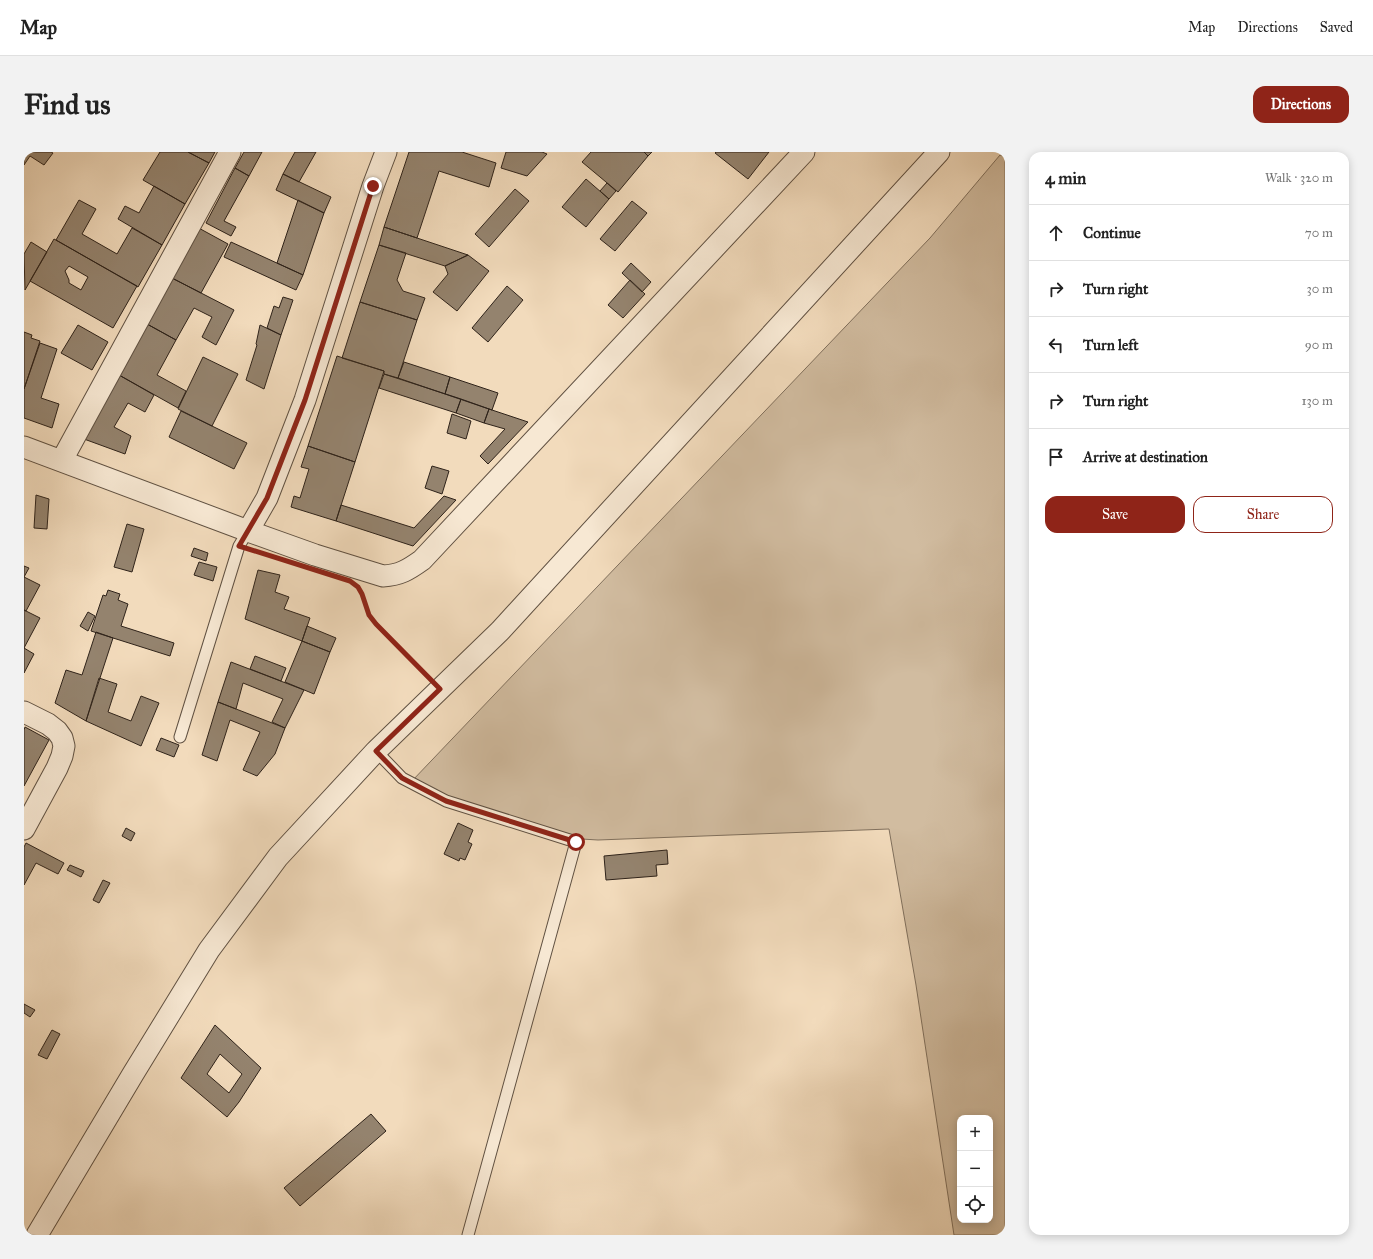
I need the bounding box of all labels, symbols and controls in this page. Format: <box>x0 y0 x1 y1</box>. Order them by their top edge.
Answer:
text: Map <box>20 16 57 39</box>
text: Map <box>1188 19 1215 36</box>
text: Directions <box>1237 19 1298 36</box>
text: Saved <box>1320 19 1353 36</box>
button: Directions <box>1253 86 1349 123</box>
text: Find us <box>24 87 110 122</box>
text: 4 min <box>1045 168 1086 189</box>
text: Walk · 320 m <box>1265 170 1333 186</box>
route end <box>364 177 382 195</box>
icon: ahead <box>1045 222 1067 244</box>
text: Continue <box>1083 224 1141 242</box>
text: 70 m <box>1305 225 1333 241</box>
icon: right <box>1045 278 1067 300</box>
text: Turn right <box>1083 280 1148 298</box>
text: 30 m <box>1307 281 1333 297</box>
icon: left <box>1045 334 1067 356</box>
text: Turn left <box>1083 336 1139 354</box>
text: 90 m <box>1305 337 1333 353</box>
icon: right <box>1045 390 1067 412</box>
text: Turn right <box>1083 392 1148 410</box>
text: 130 m <box>1301 393 1333 409</box>
icon: arrive <box>1045 446 1067 468</box>
text: Arrive at destination <box>1083 448 1208 466</box>
button: Save <box>1045 496 1185 533</box>
button: Share <box>1193 496 1333 533</box>
route start <box>567 833 585 851</box>
map controls <box>957 1115 993 1223</box>
button: + <box>957 1115 993 1151</box>
button: − <box>957 1151 993 1187</box>
button: locate <box>957 1187 993 1223</box>

